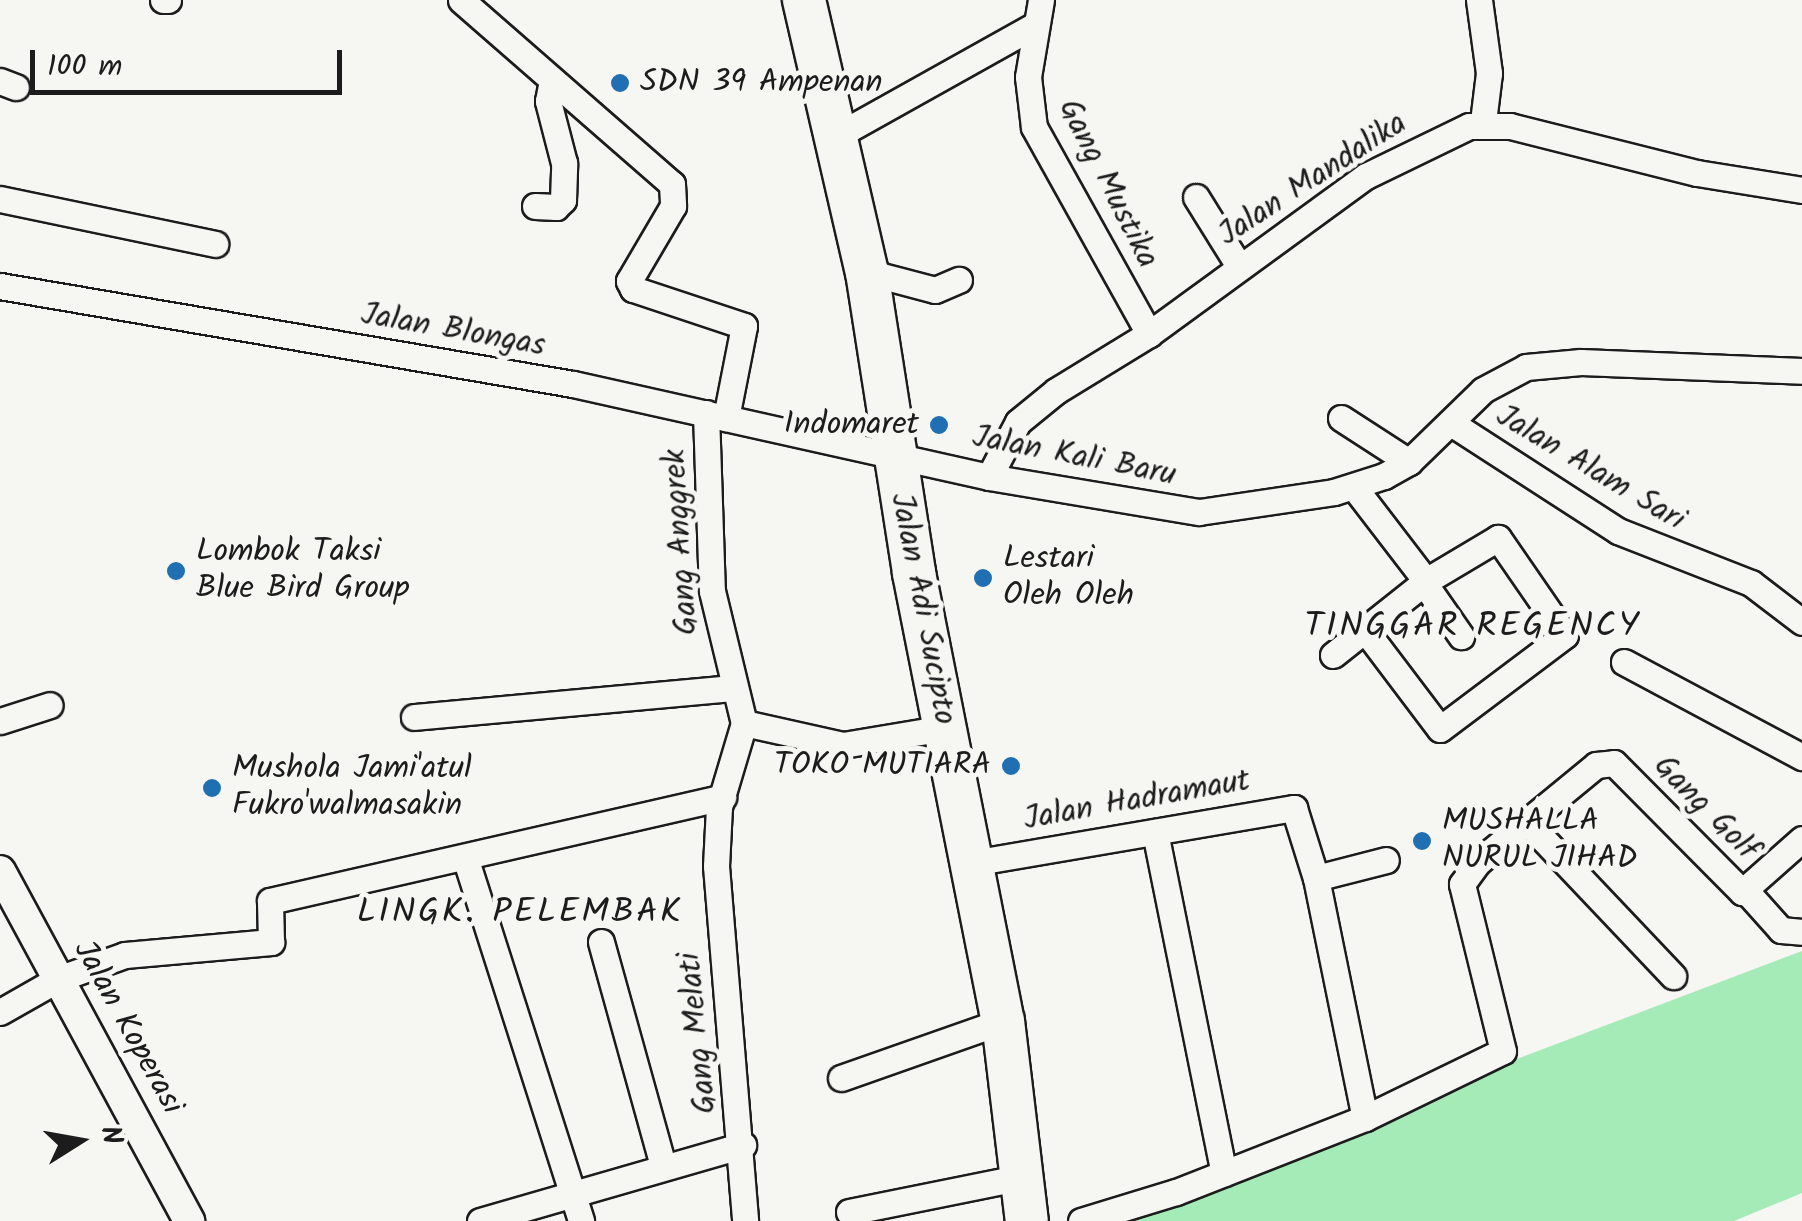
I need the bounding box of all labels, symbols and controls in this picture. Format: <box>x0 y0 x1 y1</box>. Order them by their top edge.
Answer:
scale bar <box>35 30 348 92</box>
text: 100 m <box>47 43 122 91</box>
place label: SDN 39 Ampenan <box>640 64 883 102</box>
marker: SDN 39 Ampenan <box>609 72 631 94</box>
street label: Gang Mustika <box>1048 93 1166 275</box>
street label: Jalan Mandalika <box>1212 105 1414 255</box>
street label: Jalan Blongas <box>358 296 548 366</box>
street label: Jalan Alam Sari <box>1489 398 1691 540</box>
place label: Indomaret <box>784 406 919 444</box>
marker: Indomaret <box>928 414 950 436</box>
street label: Jalan Kali Baru <box>969 418 1179 496</box>
street label: Gang Anggrek <box>656 448 708 636</box>
street label: Jalan Adi Sucipto <box>881 490 963 728</box>
place label: Lombok Taksi Blue Bird Group <box>196 534 410 609</box>
place label: Lestari Oleh Oleh <box>1003 541 1134 616</box>
marker: Lombok Taksi Blue Bird Group <box>165 560 187 582</box>
marker: Lestari Oleh Oleh <box>972 567 994 589</box>
district label: TINGGAR REGENCY <box>1305 606 1641 648</box>
place label: TOKO MUTIARA <box>774 747 991 785</box>
street label: Gang Golf <box>1644 748 1766 870</box>
place label: Mushola Jami'atul Fukro'walmasakin <box>232 751 472 826</box>
marker: TOKO MUTIARA <box>1000 755 1022 777</box>
street label: Jalan Hadramaut <box>1021 762 1253 840</box>
marker: Mushola Jami'atul Fukro'walmasakin <box>201 777 223 799</box>
place label: MUSHALLA NURUL JIHAD <box>1442 804 1637 879</box>
marker: MUSHALLA NURUL JIHAD <box>1411 830 1433 852</box>
district label: LINGK. PELEMBAK <box>357 892 683 934</box>
street label: Jalan Koperasi <box>64 934 190 1122</box>
street label: Gang Melati <box>671 950 727 1116</box>
north arrow <box>30 1091 130 1191</box>
text: N <box>86 1122 134 1148</box>

